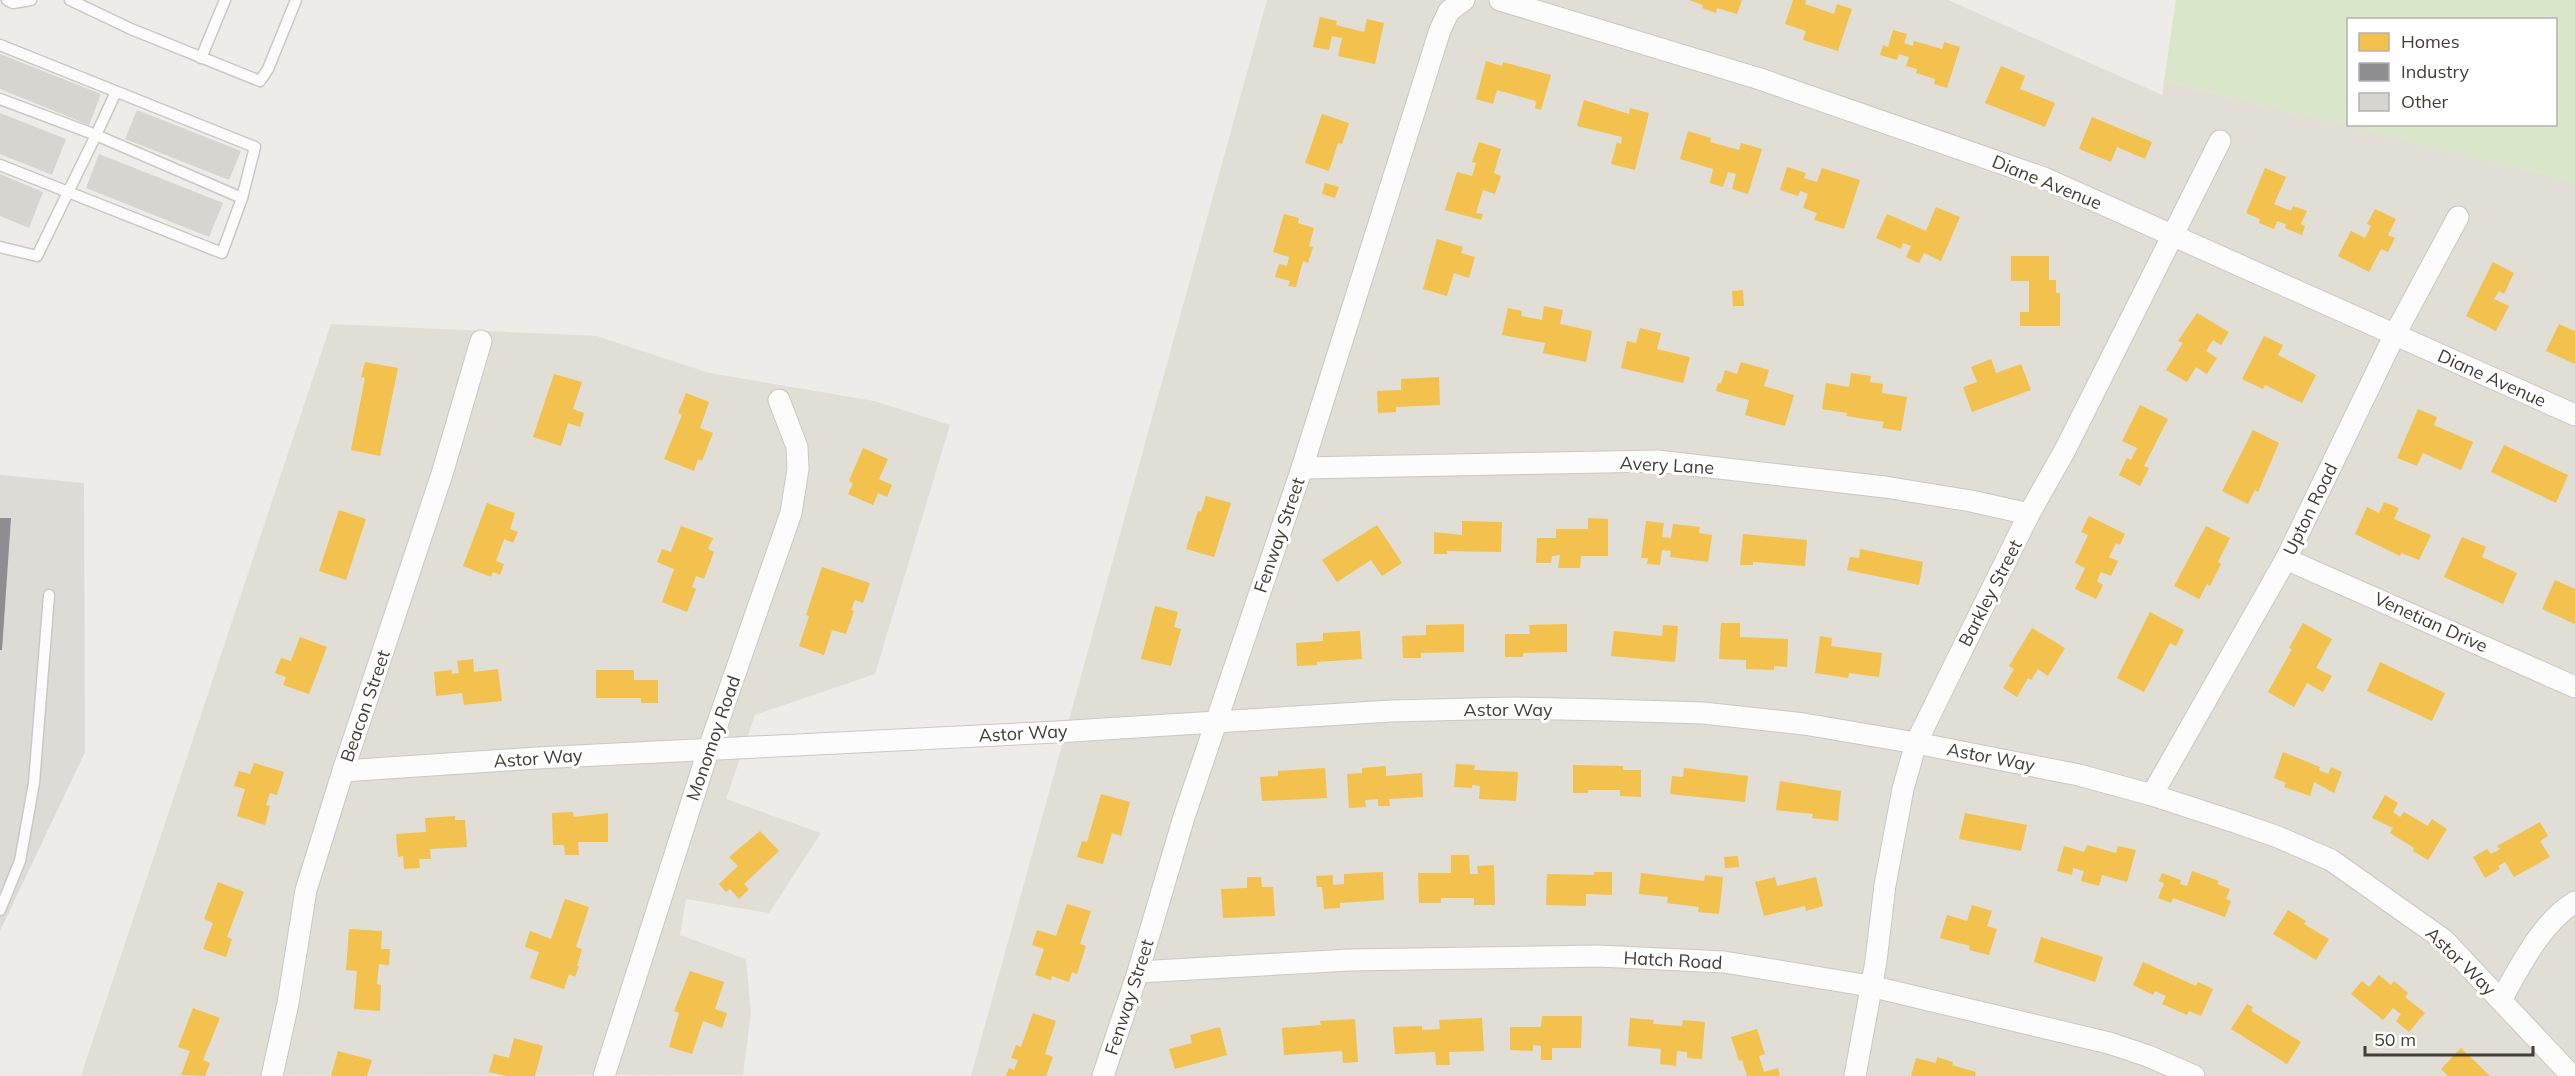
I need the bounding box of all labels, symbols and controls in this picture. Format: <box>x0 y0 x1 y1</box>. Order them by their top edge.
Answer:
legend <box>2347 18 2557 126</box>
text: Homes <box>2401 30 2460 53</box>
text: Industry <box>2401 60 2470 83</box>
text: Other <box>2401 90 2449 113</box>
street label: Diane Avenue <box>1989 150 2105 214</box>
street label: Diane Avenue <box>2434 344 2550 412</box>
street label: Avery Lane <box>1619 451 1715 479</box>
street label: Upton Road <box>2278 459 2342 559</box>
street label: Fenway Street <box>1249 474 1309 596</box>
street label: Barkley Street <box>1953 536 2027 650</box>
street label: Venetian Drive <box>2371 587 2491 657</box>
street label: Beacon Street <box>335 647 395 765</box>
street label: Monomoy Road <box>681 672 745 804</box>
street label: Astor Way <box>1464 698 1553 721</box>
street label: Astor Way <box>978 719 1068 747</box>
street label: Astor Way <box>1945 737 2037 777</box>
street label: Astor Way <box>493 743 584 773</box>
street label: Astor Way <box>2421 922 2501 1000</box>
street label: Fenway Street <box>1099 936 1159 1058</box>
street label: Hatch Road <box>1623 946 1723 974</box>
scale bar <box>2365 1019 2533 1057</box>
text: 50 m <box>2374 1028 2416 1051</box>

